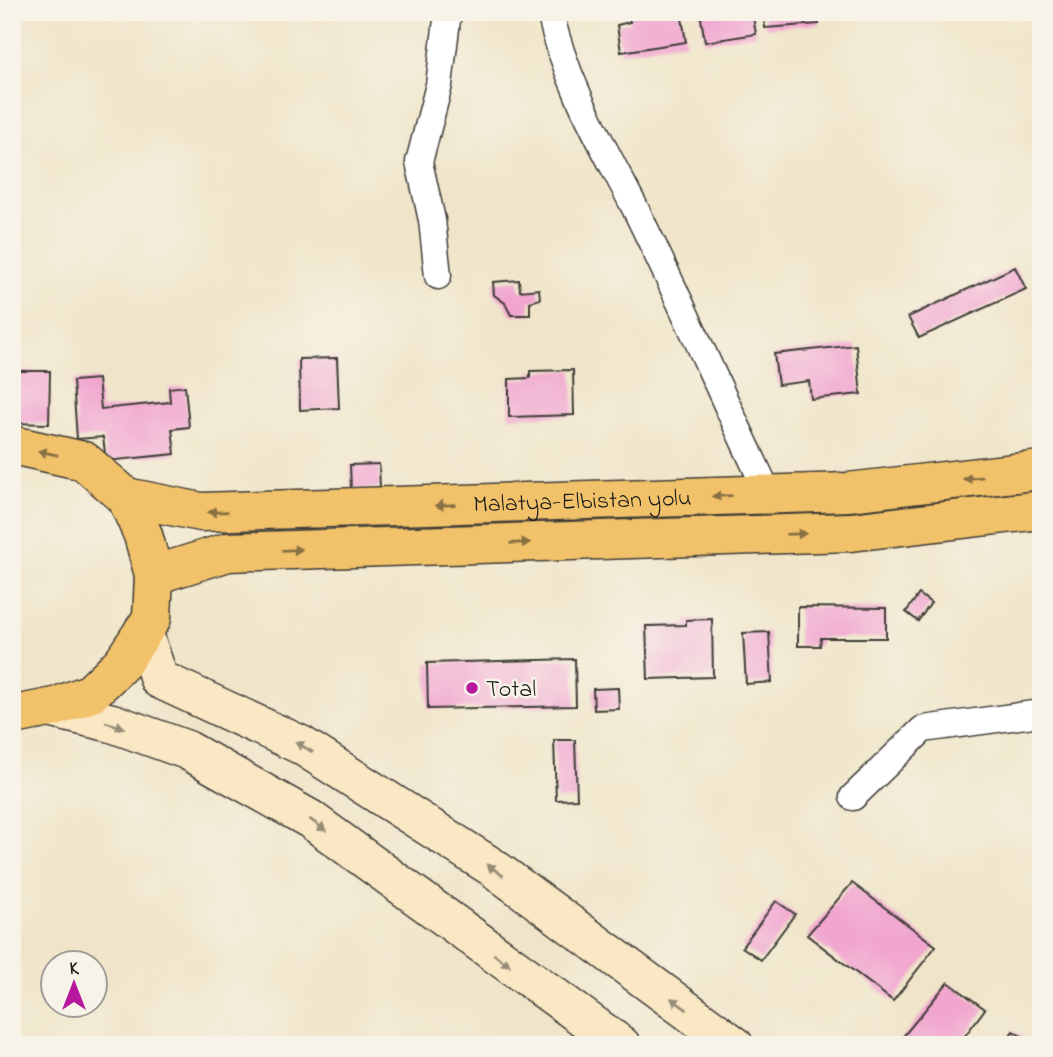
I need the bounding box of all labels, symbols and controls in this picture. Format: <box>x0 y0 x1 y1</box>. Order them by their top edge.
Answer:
one-way arrow <box>37 447 59 458</box>
one-way arrow <box>962 472 984 483</box>
street label: Malatya-Elbistan yolu <box>473 482 692 524</box>
one-way arrow <box>711 490 733 502</box>
one-way arrow <box>434 499 456 510</box>
one-way arrow <box>207 506 229 518</box>
one-way arrow <box>785 528 807 539</box>
one-way arrow <box>509 537 531 548</box>
one-way arrow <box>282 545 304 556</box>
place label: Total <box>486 673 536 708</box>
marker: Total <box>464 680 480 696</box>
one-way arrow <box>105 720 126 731</box>
one-way arrow <box>294 741 313 753</box>
one-way arrow <box>309 818 327 832</box>
one-way arrow <box>486 863 504 877</box>
north arrow <box>38 948 108 1018</box>
one-way arrow <box>492 953 511 967</box>
text: K <box>69 956 79 983</box>
one-way arrow <box>670 997 688 1012</box>

